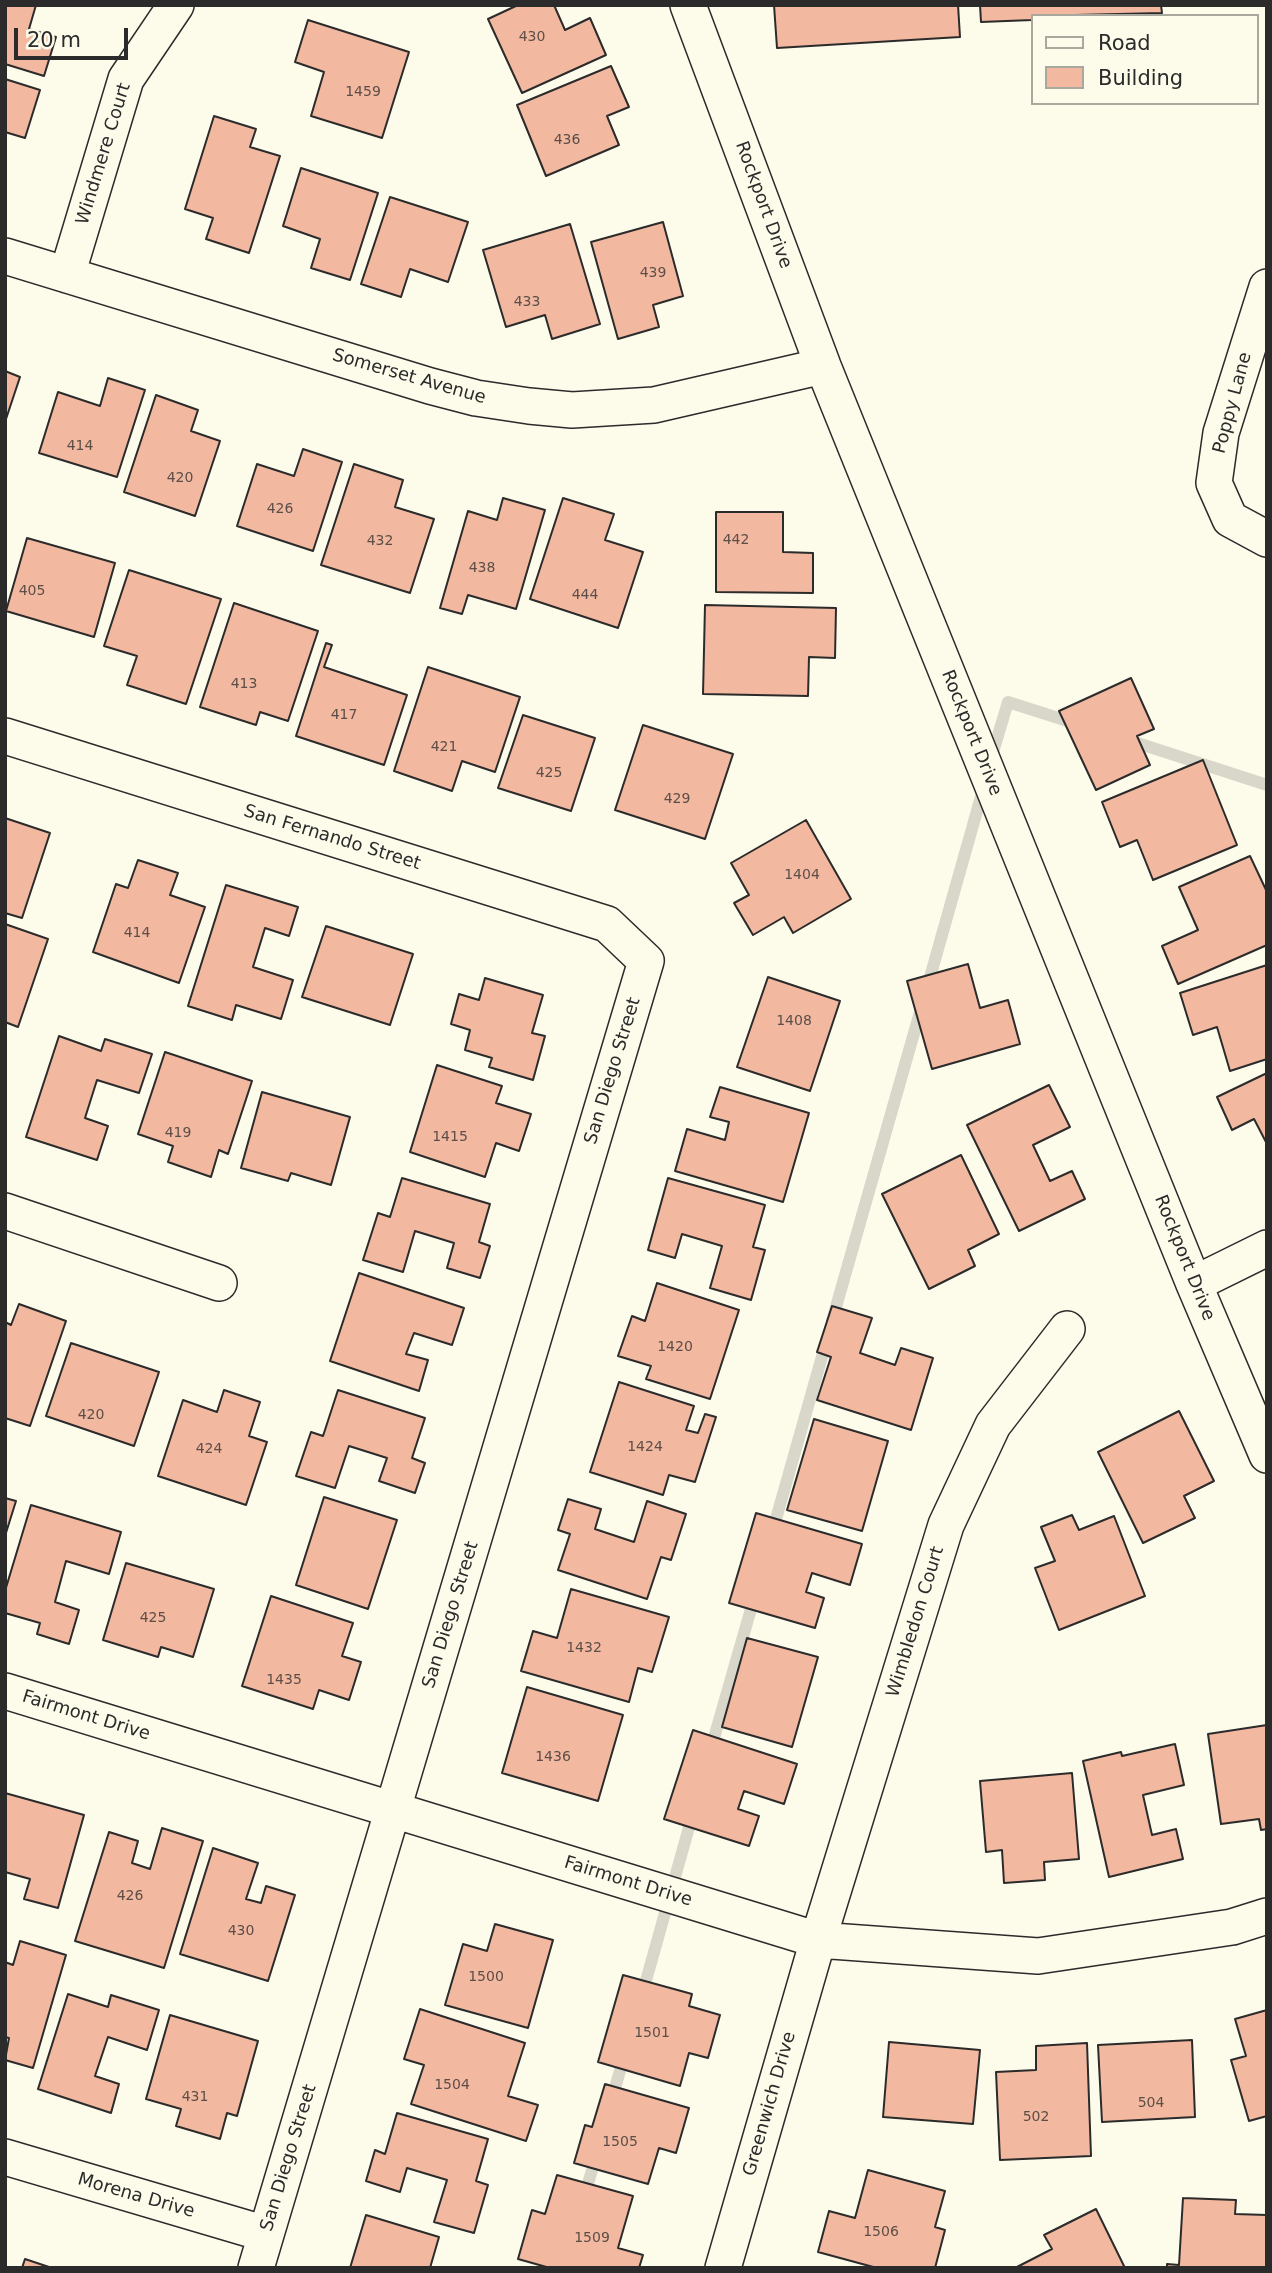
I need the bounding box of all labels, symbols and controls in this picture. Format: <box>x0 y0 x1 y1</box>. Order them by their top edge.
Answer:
scale bar <box>18 14 131 58</box>
legend <box>1030 14 1258 105</box>
text: 20 m <box>27 28 81 52</box>
house number: 430 <box>519 29 545 45</box>
text: Road <box>1098 31 1151 55</box>
text: Building <box>1098 66 1183 90</box>
street label: Windmere Court <box>72 81 136 227</box>
house number: 1459 <box>345 84 381 100</box>
house number: 436 <box>554 132 580 148</box>
street label: Rockport Drive <box>730 139 796 271</box>
house number: 439 <box>640 265 666 281</box>
house number: 433 <box>514 294 540 310</box>
street label: Somerset Avenue <box>330 345 488 409</box>
street label: Poppy Lane <box>1209 350 1257 456</box>
house number: 414 <box>67 438 93 454</box>
house number: 420 <box>167 470 193 486</box>
house number: 426 <box>267 501 293 517</box>
house number: 442 <box>723 532 749 548</box>
house number: 432 <box>367 533 393 549</box>
house number: 438 <box>469 560 495 576</box>
house number: 405 <box>19 583 45 599</box>
house number: 444 <box>572 587 598 603</box>
street label: Rockport Drive <box>936 667 1006 799</box>
house number: 413 <box>231 676 257 692</box>
house number: 417 <box>331 707 357 723</box>
house number: 421 <box>431 739 457 755</box>
house number: 425 <box>536 765 562 781</box>
house number: 429 <box>664 791 690 807</box>
street label: San Fernando Street <box>241 801 423 875</box>
house number: 1404 <box>784 867 820 883</box>
house number: 414 <box>124 925 150 941</box>
street label: San Diego Street <box>580 995 646 1147</box>
house number: 1408 <box>776 1013 812 1029</box>
house number: 419 <box>165 1125 191 1141</box>
house number: 1415 <box>432 1129 468 1145</box>
street label: Rockport Drive <box>1149 1192 1219 1324</box>
house number: 1420 <box>657 1339 693 1355</box>
house number: 420 <box>78 1407 104 1423</box>
house number: 1424 <box>627 1439 663 1455</box>
house number: 424 <box>196 1441 222 1457</box>
street label: San Diego Street <box>418 1539 484 1691</box>
street label: Wimbledon Court <box>883 1544 949 1700</box>
house number: 425 <box>140 1610 166 1626</box>
house number: 1432 <box>566 1640 602 1656</box>
house number: 1435 <box>266 1672 302 1688</box>
street label: Fairmont Drive <box>19 1686 153 1746</box>
house number: 1436 <box>535 1749 571 1765</box>
street label: Fairmont Drive <box>561 1852 695 1912</box>
house number: 426 <box>117 1888 143 1904</box>
house number: 430 <box>228 1923 254 1939</box>
house number: 1500 <box>468 1969 504 1985</box>
house number: 1501 <box>634 2025 670 2041</box>
street label: Greenwich Drive <box>739 2029 801 2179</box>
house number: 1504 <box>434 2077 470 2093</box>
street label: San Diego Street <box>256 2082 322 2234</box>
house number: 431 <box>182 2089 208 2105</box>
house number: 504 <box>1138 2095 1164 2111</box>
house number: 502 <box>1023 2109 1049 2125</box>
house number: 1505 <box>602 2134 638 2150</box>
street label: Morena Drive <box>75 2169 197 2223</box>
house number: 1506 <box>863 2224 899 2240</box>
house number: 1509 <box>574 2230 610 2246</box>

